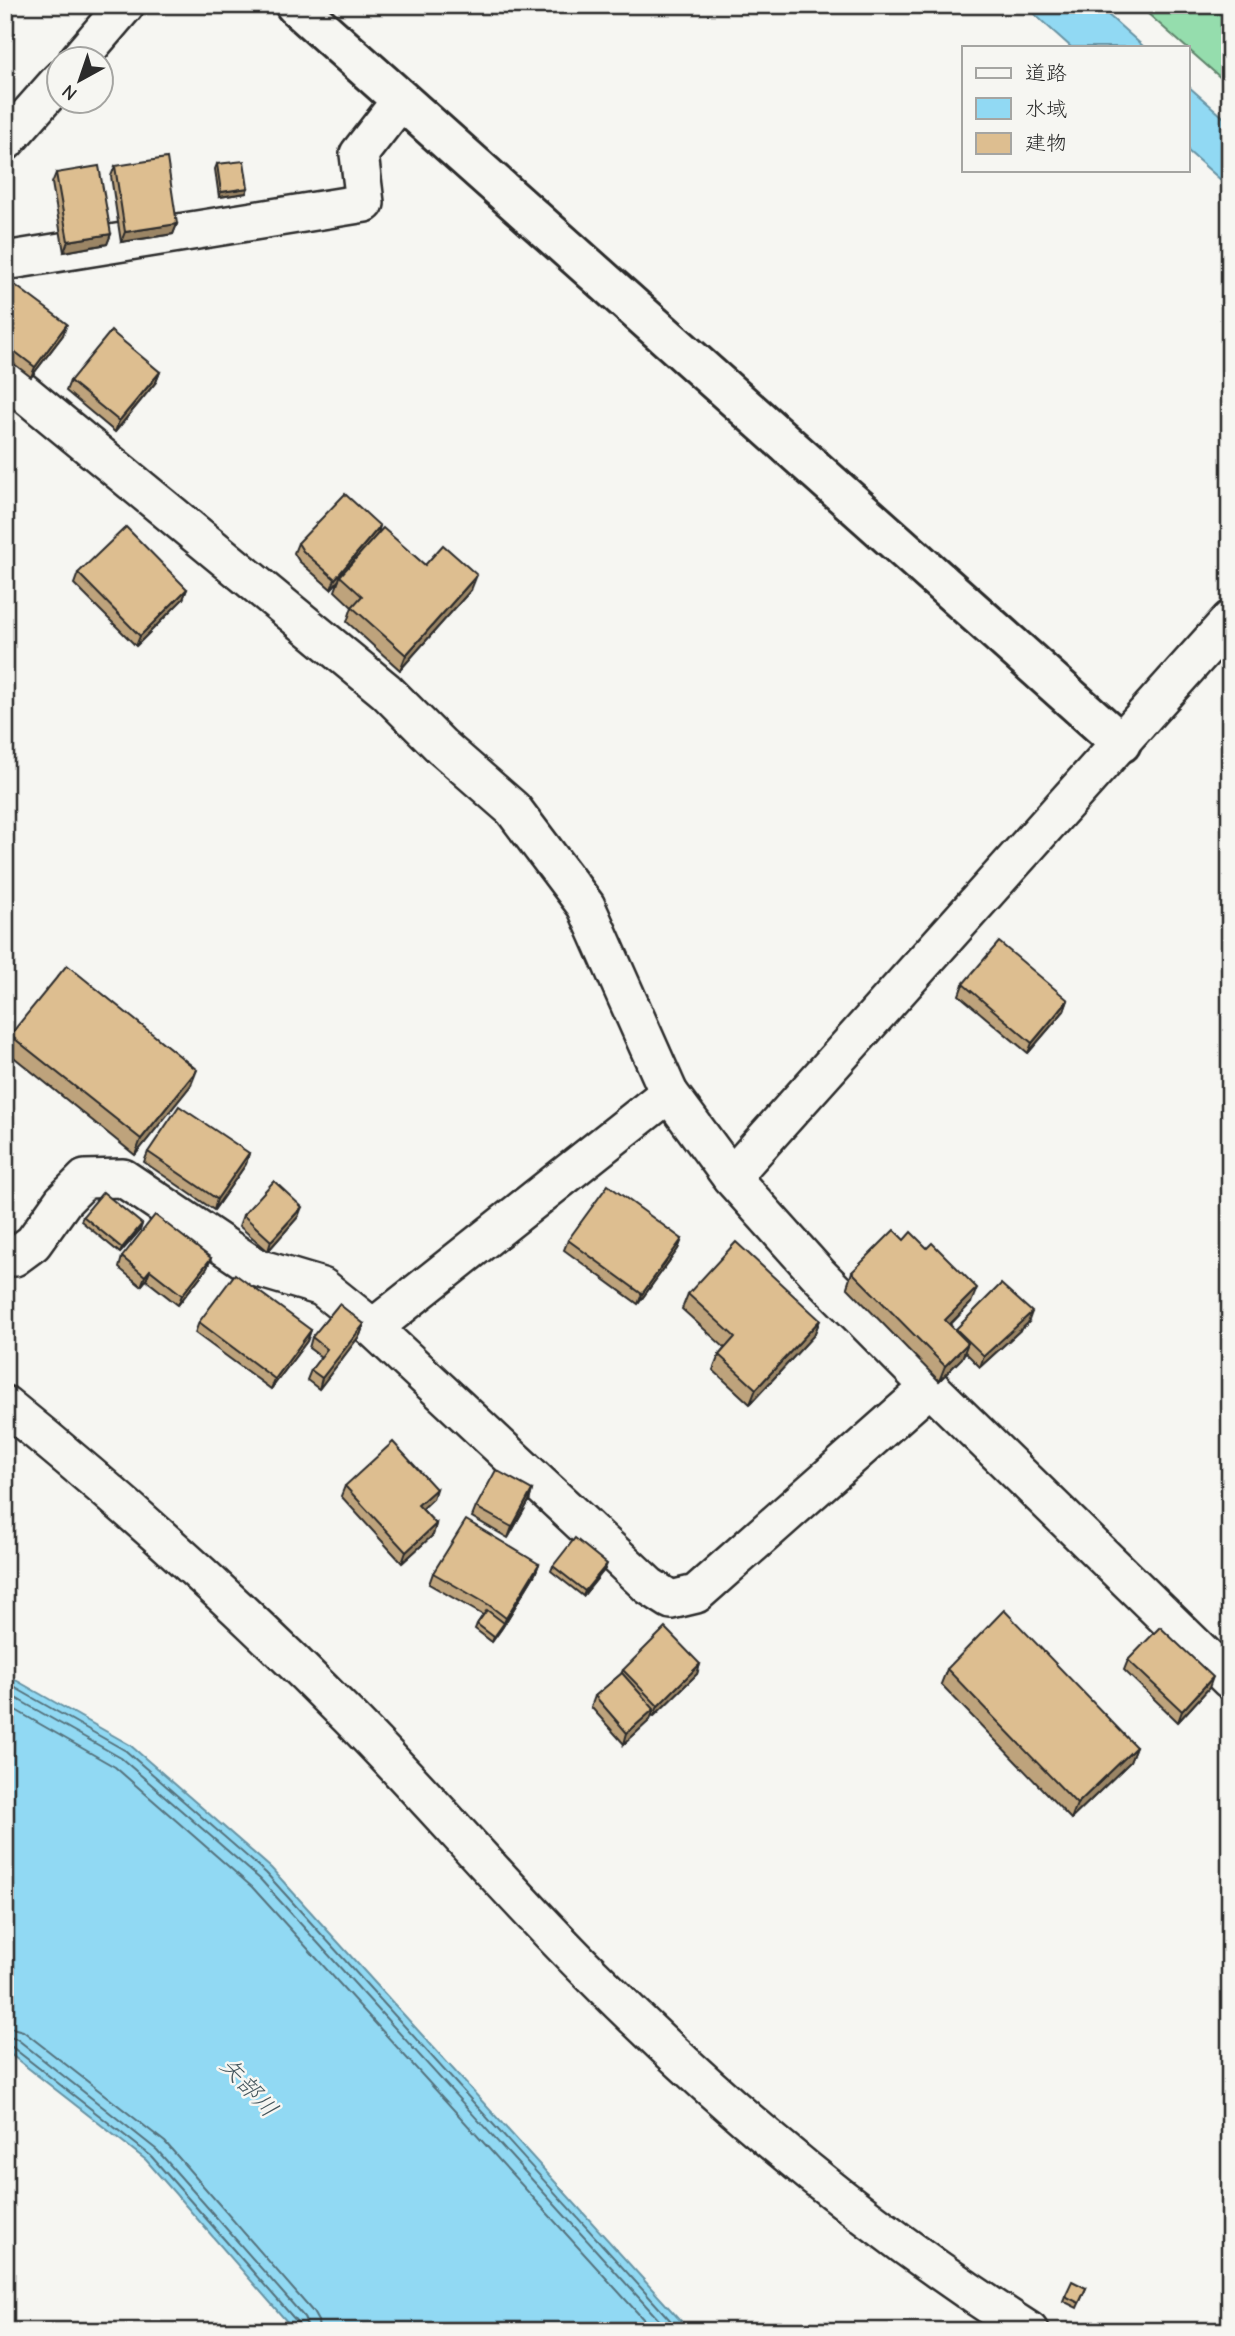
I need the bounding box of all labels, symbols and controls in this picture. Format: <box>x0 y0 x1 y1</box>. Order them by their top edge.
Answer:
north arrow <box>46 46 116 116</box>
legend <box>962 46 1190 172</box>
text: 道路 <box>1025 61 1067 85</box>
text: N <box>58 80 82 105</box>
text: 水域 <box>1025 97 1067 121</box>
text: 建物 <box>1025 131 1067 155</box>
water label: 矢部川 <box>214 2051 284 2123</box>

